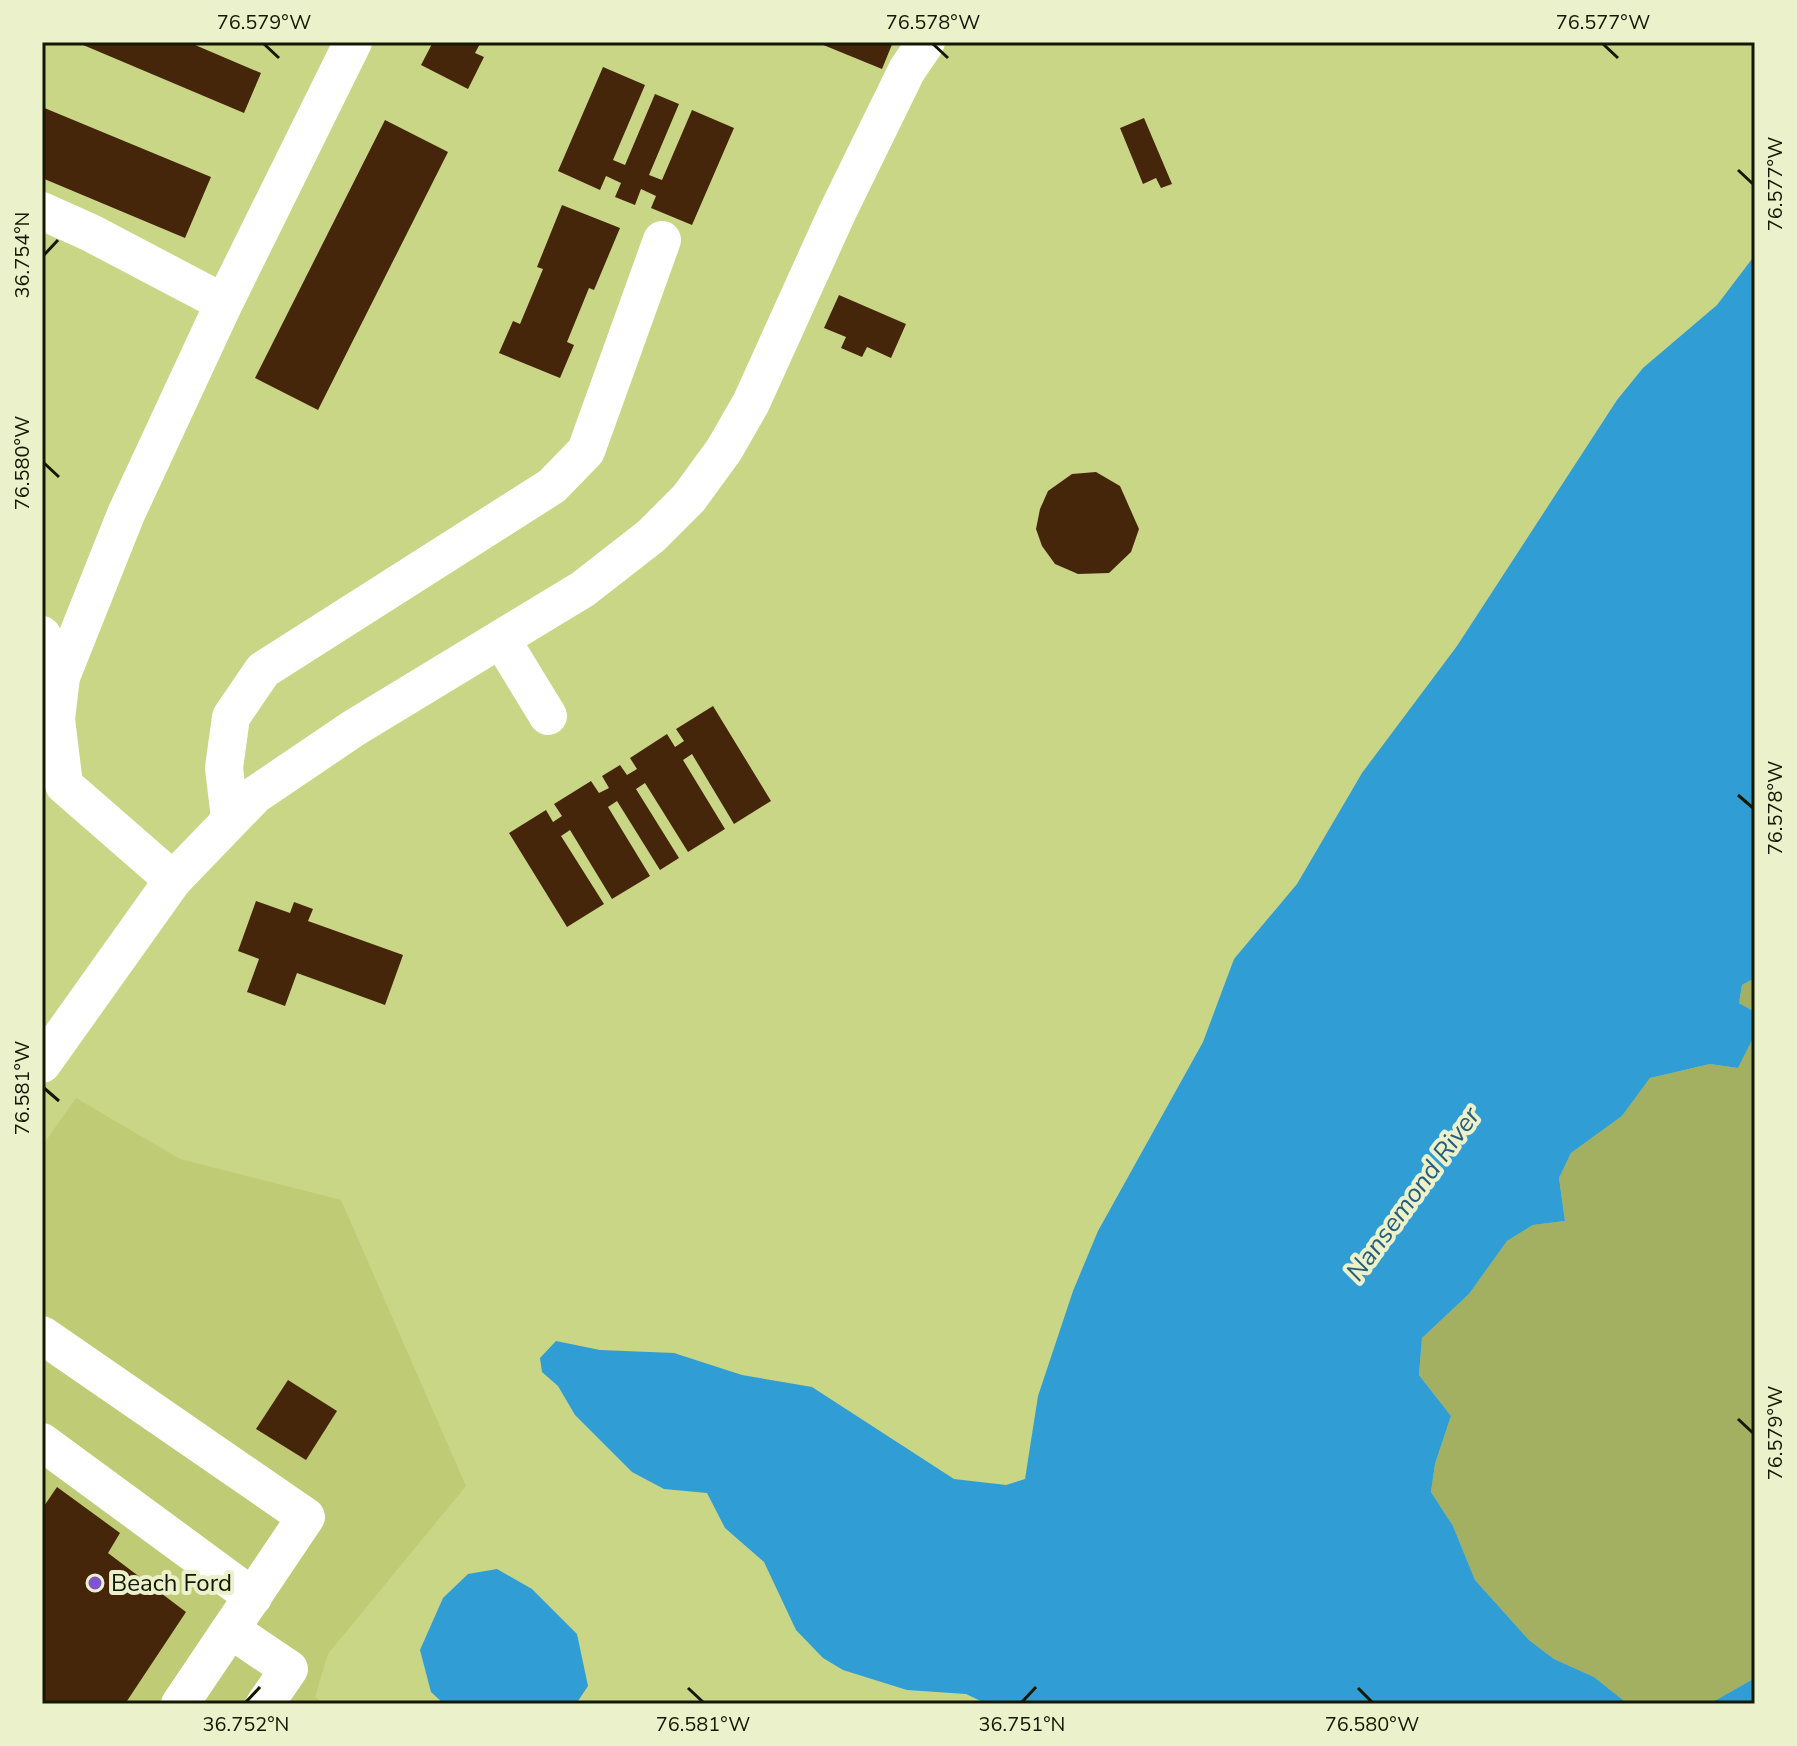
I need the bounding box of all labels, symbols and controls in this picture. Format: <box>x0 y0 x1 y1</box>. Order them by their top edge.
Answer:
text: 76.579°W <box>217 9 311 36</box>
text: 76.578°W <box>886 9 980 36</box>
text: 76.577°W <box>1556 9 1650 36</box>
text: 76.577°W <box>1762 137 1789 231</box>
text: 36.754°N <box>9 212 36 298</box>
text: 76.580°W <box>9 416 36 510</box>
text: 76.578°W <box>1762 761 1789 855</box>
text: 76.581°W <box>9 1041 36 1135</box>
water label: Nansemond River <box>1338 1099 1488 1288</box>
text: 76.579°W <box>1762 1386 1789 1480</box>
place label: Beach Ford <box>111 1567 232 1599</box>
marker: Beach Ford <box>86 1574 104 1592</box>
text: 36.752°N <box>203 1711 289 1738</box>
text: 76.581°W <box>656 1711 750 1738</box>
text: 36.751°N <box>979 1711 1065 1738</box>
text: 76.580°W <box>1325 1711 1419 1738</box>

